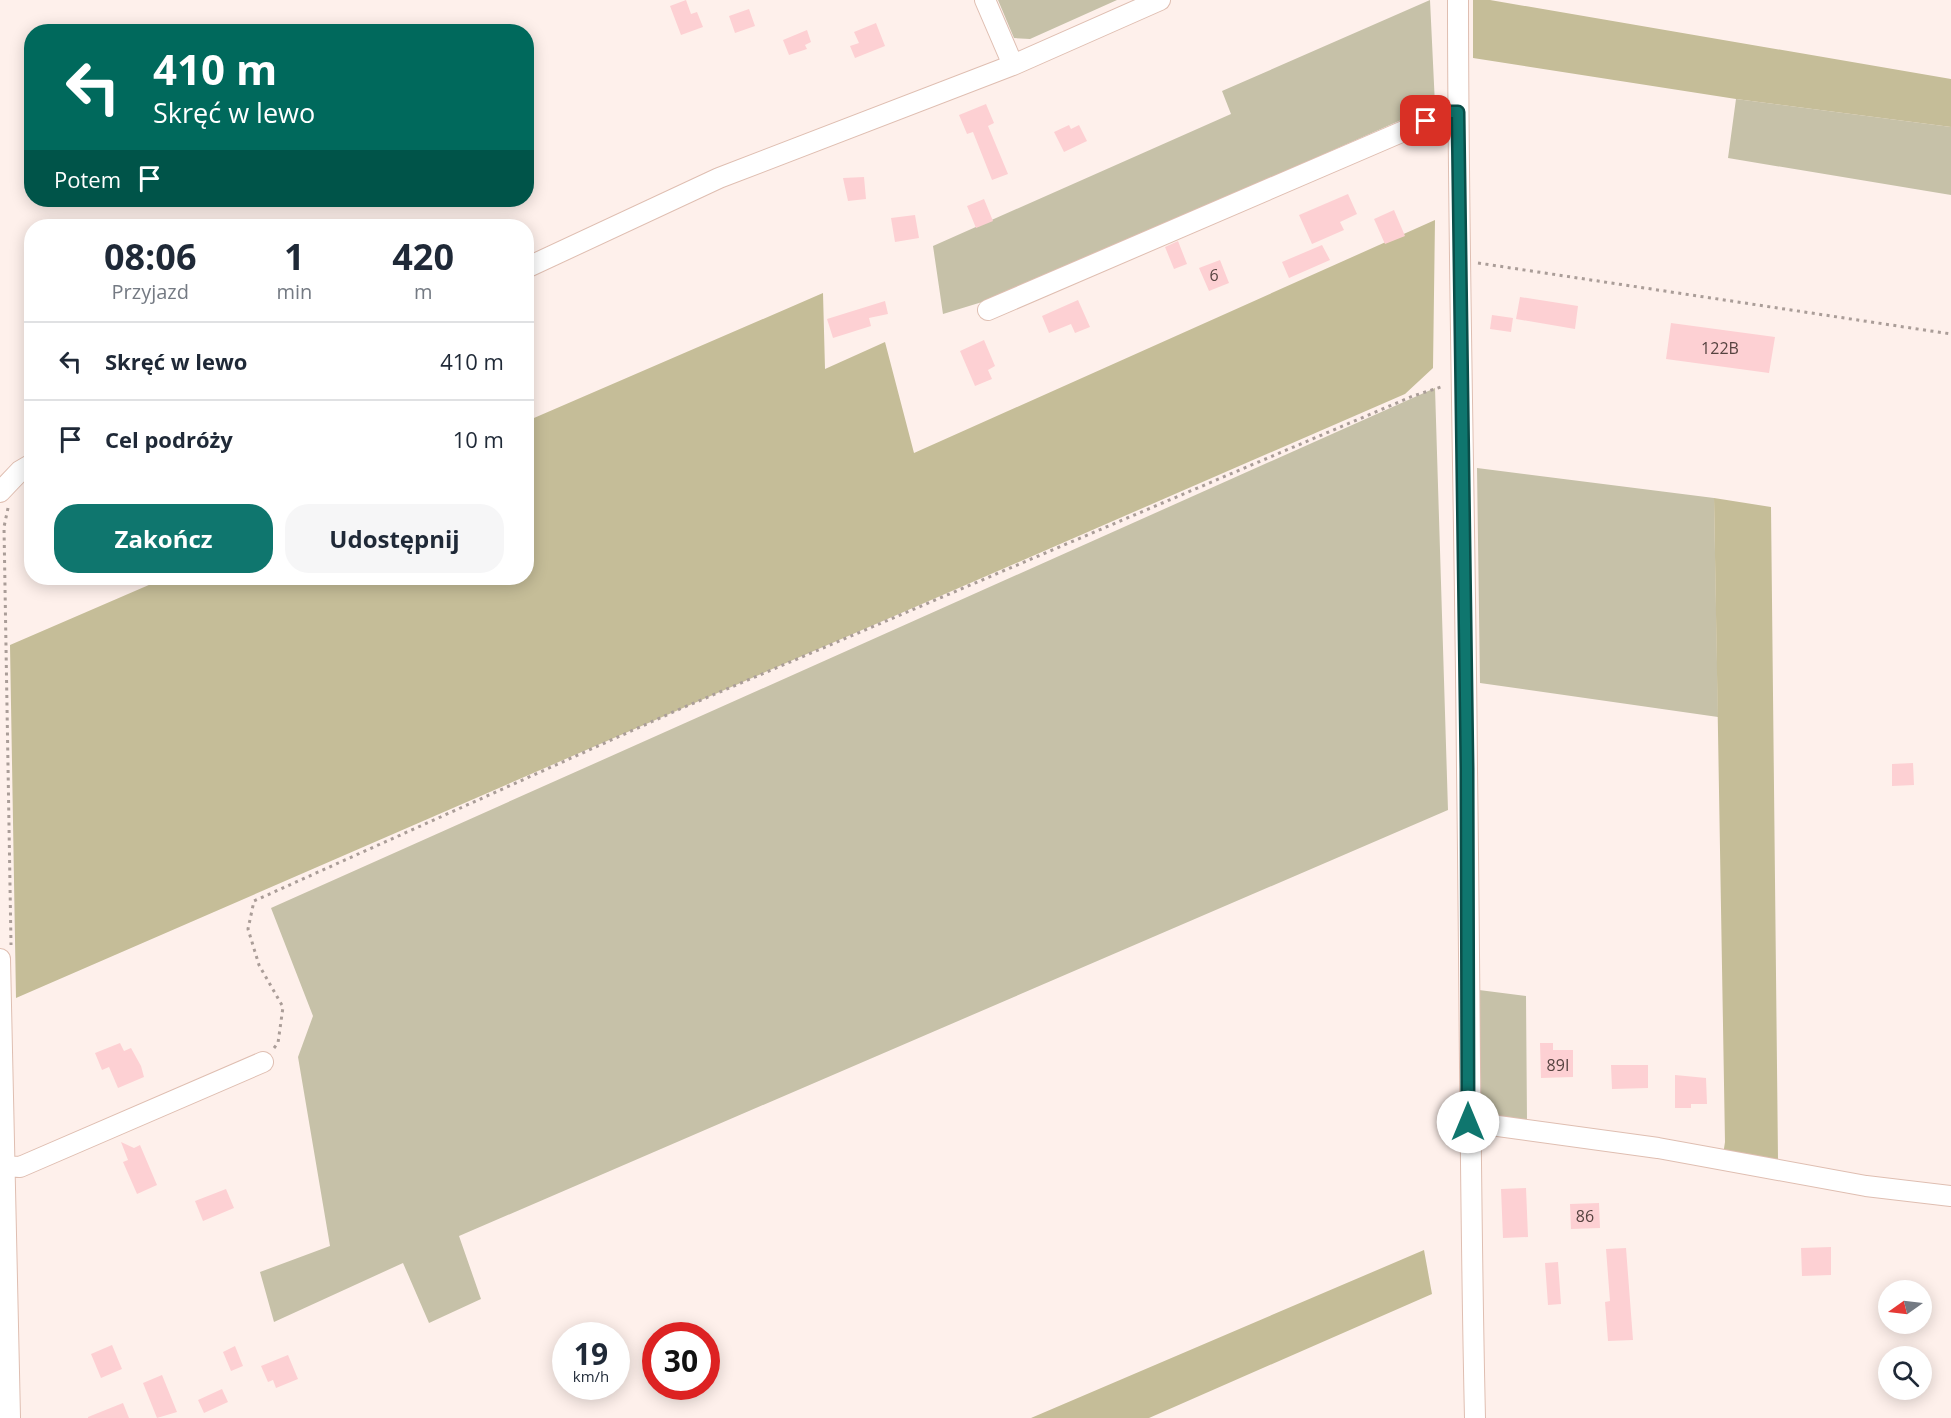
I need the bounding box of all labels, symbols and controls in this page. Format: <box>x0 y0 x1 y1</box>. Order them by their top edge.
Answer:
text: 410 m <box>153 40 277 97</box>
icon: left <box>54 48 132 126</box>
text: Skręć w lewo <box>153 94 315 131</box>
pin <box>1400 95 1451 146</box>
icon: arrive <box>1409 104 1442 137</box>
icon: arrive <box>133 162 166 195</box>
text: Potem <box>54 164 121 194</box>
text: 08:06 <box>104 232 197 281</box>
text: 1 <box>284 232 305 281</box>
text: 420 <box>392 232 454 281</box>
house number: 6 <box>1209 264 1219 286</box>
text: Przyjazd <box>112 278 189 305</box>
text: min <box>276 278 312 305</box>
text: m <box>414 278 432 305</box>
house number: 122B <box>1701 337 1739 359</box>
icon: left <box>54 345 87 378</box>
text: Skręć w lewo <box>105 346 247 376</box>
text: 410 m <box>440 346 504 376</box>
icon: arrive <box>54 423 87 456</box>
text: Cel podróży <box>105 424 233 454</box>
text: 10 m <box>453 424 504 454</box>
button: Zakończ <box>54 504 273 573</box>
button: Udostępnij <box>285 504 504 573</box>
house number: 89I <box>1547 1054 1569 1076</box>
position arrow <box>1436 1090 1500 1154</box>
house number: 86 <box>1576 1205 1594 1227</box>
north arrow <box>1878 1280 1932 1334</box>
map controls <box>1878 1280 1932 1400</box>
speed limit sign: 30 <box>642 1322 720 1400</box>
text: 19 <box>574 1333 608 1374</box>
button: search <box>1878 1346 1932 1400</box>
text: km/h <box>573 1366 609 1386</box>

